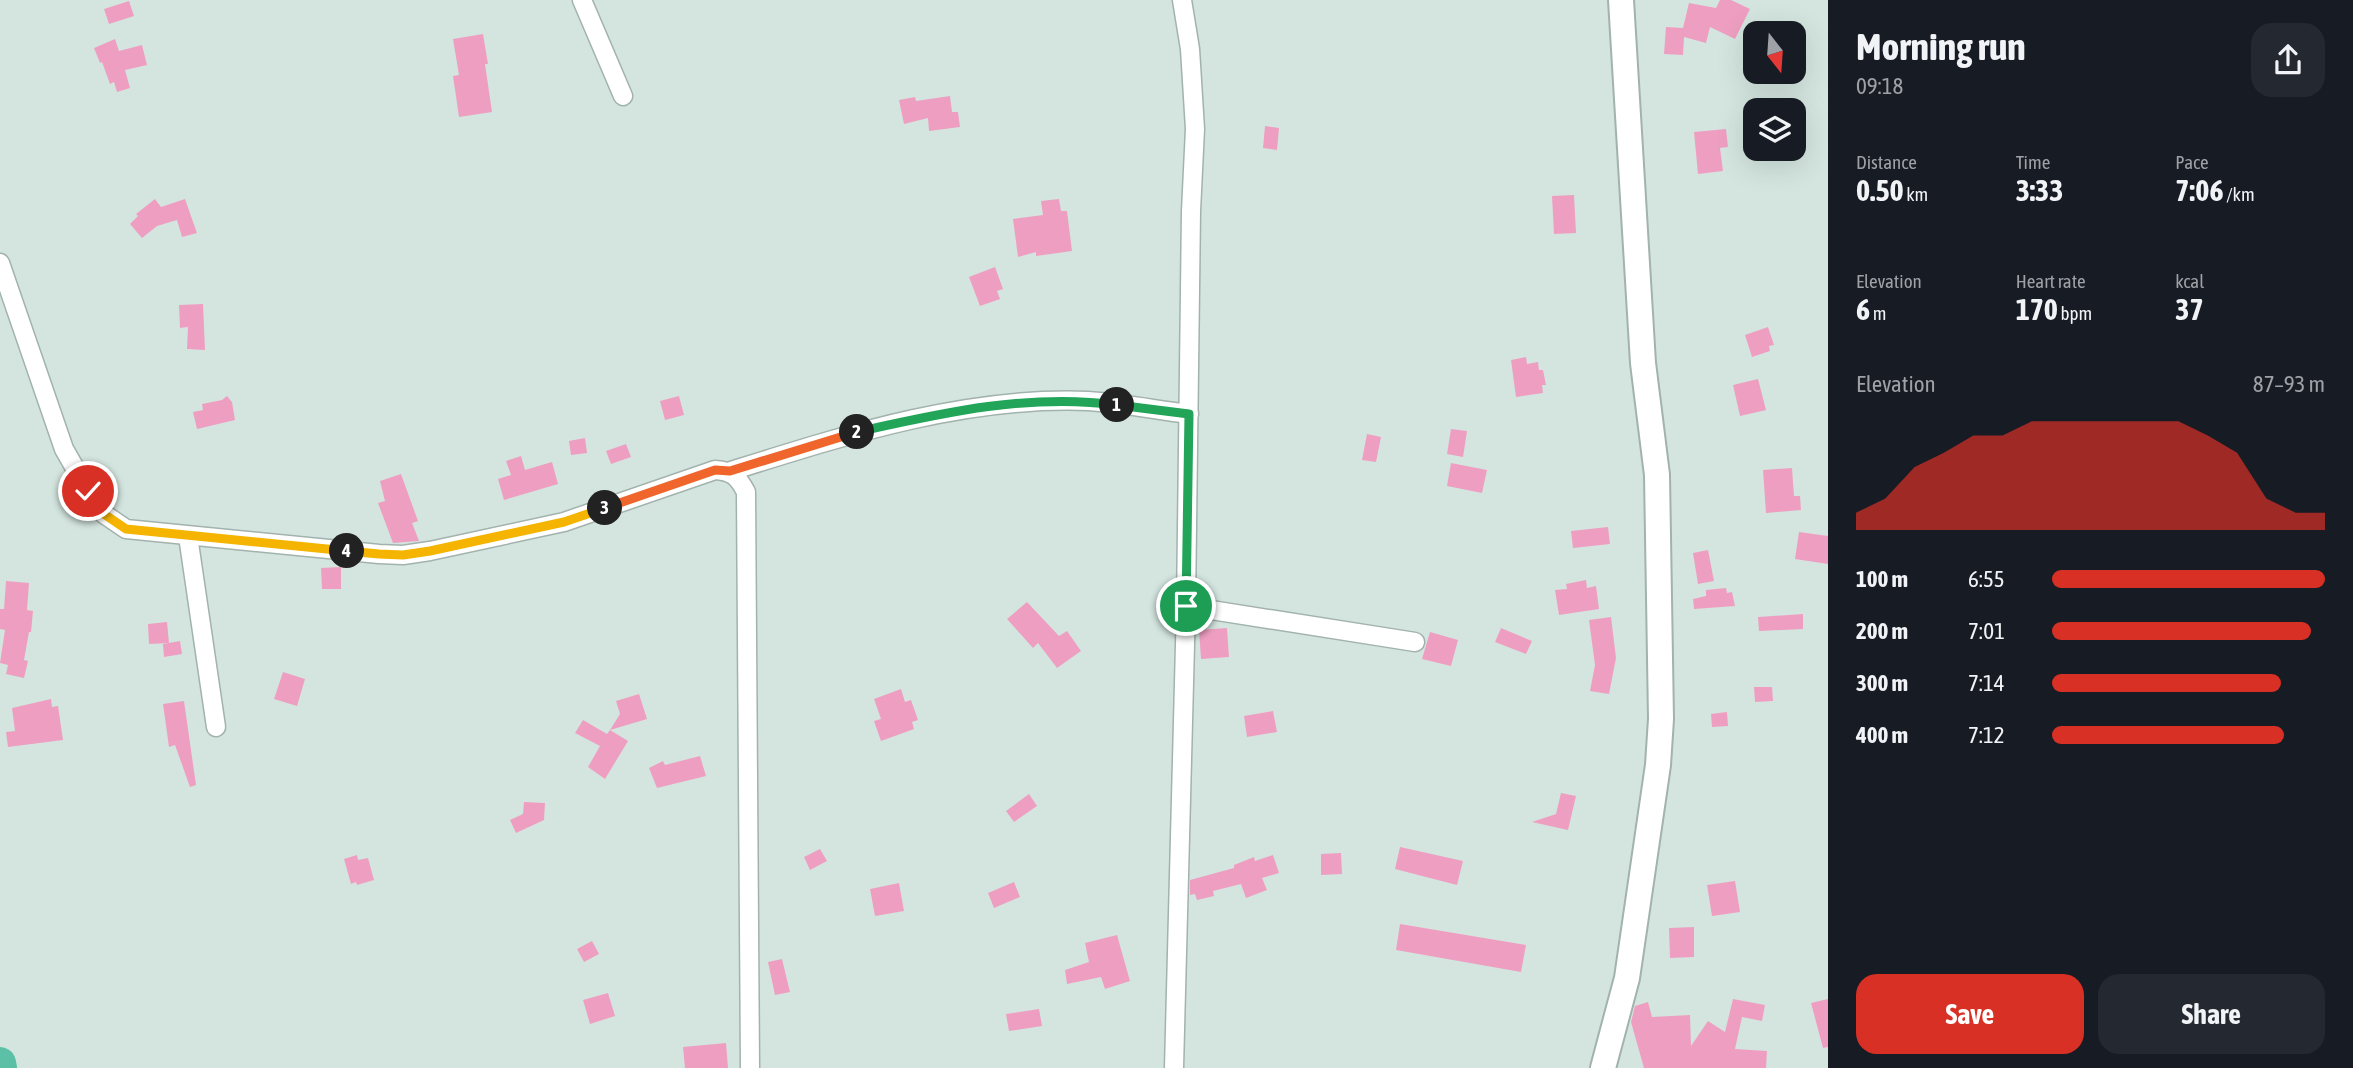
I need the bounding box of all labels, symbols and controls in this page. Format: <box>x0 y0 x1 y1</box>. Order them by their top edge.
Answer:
north arrow <box>1743 21 1806 84</box>
map controls <box>1743 21 1806 161</box>
button: share <box>2251 23 2325 97</box>
text: Morning run <box>1856 25 2026 68</box>
text: 09:18 <box>1856 73 1903 99</box>
button: layers <box>1743 98 1806 161</box>
text: Distance <box>1856 151 1917 173</box>
text: Time <box>2016 151 2050 173</box>
text: Pace <box>2175 151 2209 173</box>
text: 0.50 <box>1856 173 1904 207</box>
text: 3:33 <box>2016 173 2063 207</box>
text: 7:06 <box>2175 173 2224 207</box>
text: km <box>1904 183 1928 205</box>
text: /km <box>2224 183 2255 205</box>
text: Elevation <box>1856 270 1922 292</box>
text: Heart rate <box>2016 270 2086 292</box>
text: kcal <box>2175 270 2204 292</box>
text: 6 <box>1856 292 1870 326</box>
text: 170 <box>2016 292 2058 326</box>
text: 37 <box>2175 292 2204 326</box>
text: m <box>1870 302 1886 324</box>
text: bpm <box>2058 302 2092 324</box>
text: Elevation <box>1856 371 1936 397</box>
text: 87–93 m <box>2253 371 2325 397</box>
pin: 1 <box>1100 388 1134 422</box>
text: 1 <box>1112 393 1121 415</box>
pin: 2 <box>840 414 874 450</box>
text: 2 <box>852 420 861 442</box>
pin <box>58 461 118 521</box>
icon: check <box>69 472 107 510</box>
pin: 3 <box>588 490 622 526</box>
text: 3 <box>600 496 609 518</box>
pin: 4 <box>330 534 364 568</box>
text: 4 <box>342 539 351 561</box>
text: 100 m <box>1856 566 1908 592</box>
text: 6:55 <box>1968 566 2005 592</box>
pin <box>1156 576 1216 636</box>
icon: arrive <box>1167 587 1205 625</box>
text: 200 m <box>1856 618 1908 644</box>
text: 7:01 <box>1968 618 2005 644</box>
text: 300 m <box>1856 670 1908 696</box>
text: 7:14 <box>1968 670 2005 696</box>
text: 400 m <box>1856 722 1908 748</box>
text: 7:12 <box>1968 722 2005 748</box>
button: Save <box>1856 974 2084 1054</box>
button: Share <box>2098 974 2325 1054</box>

